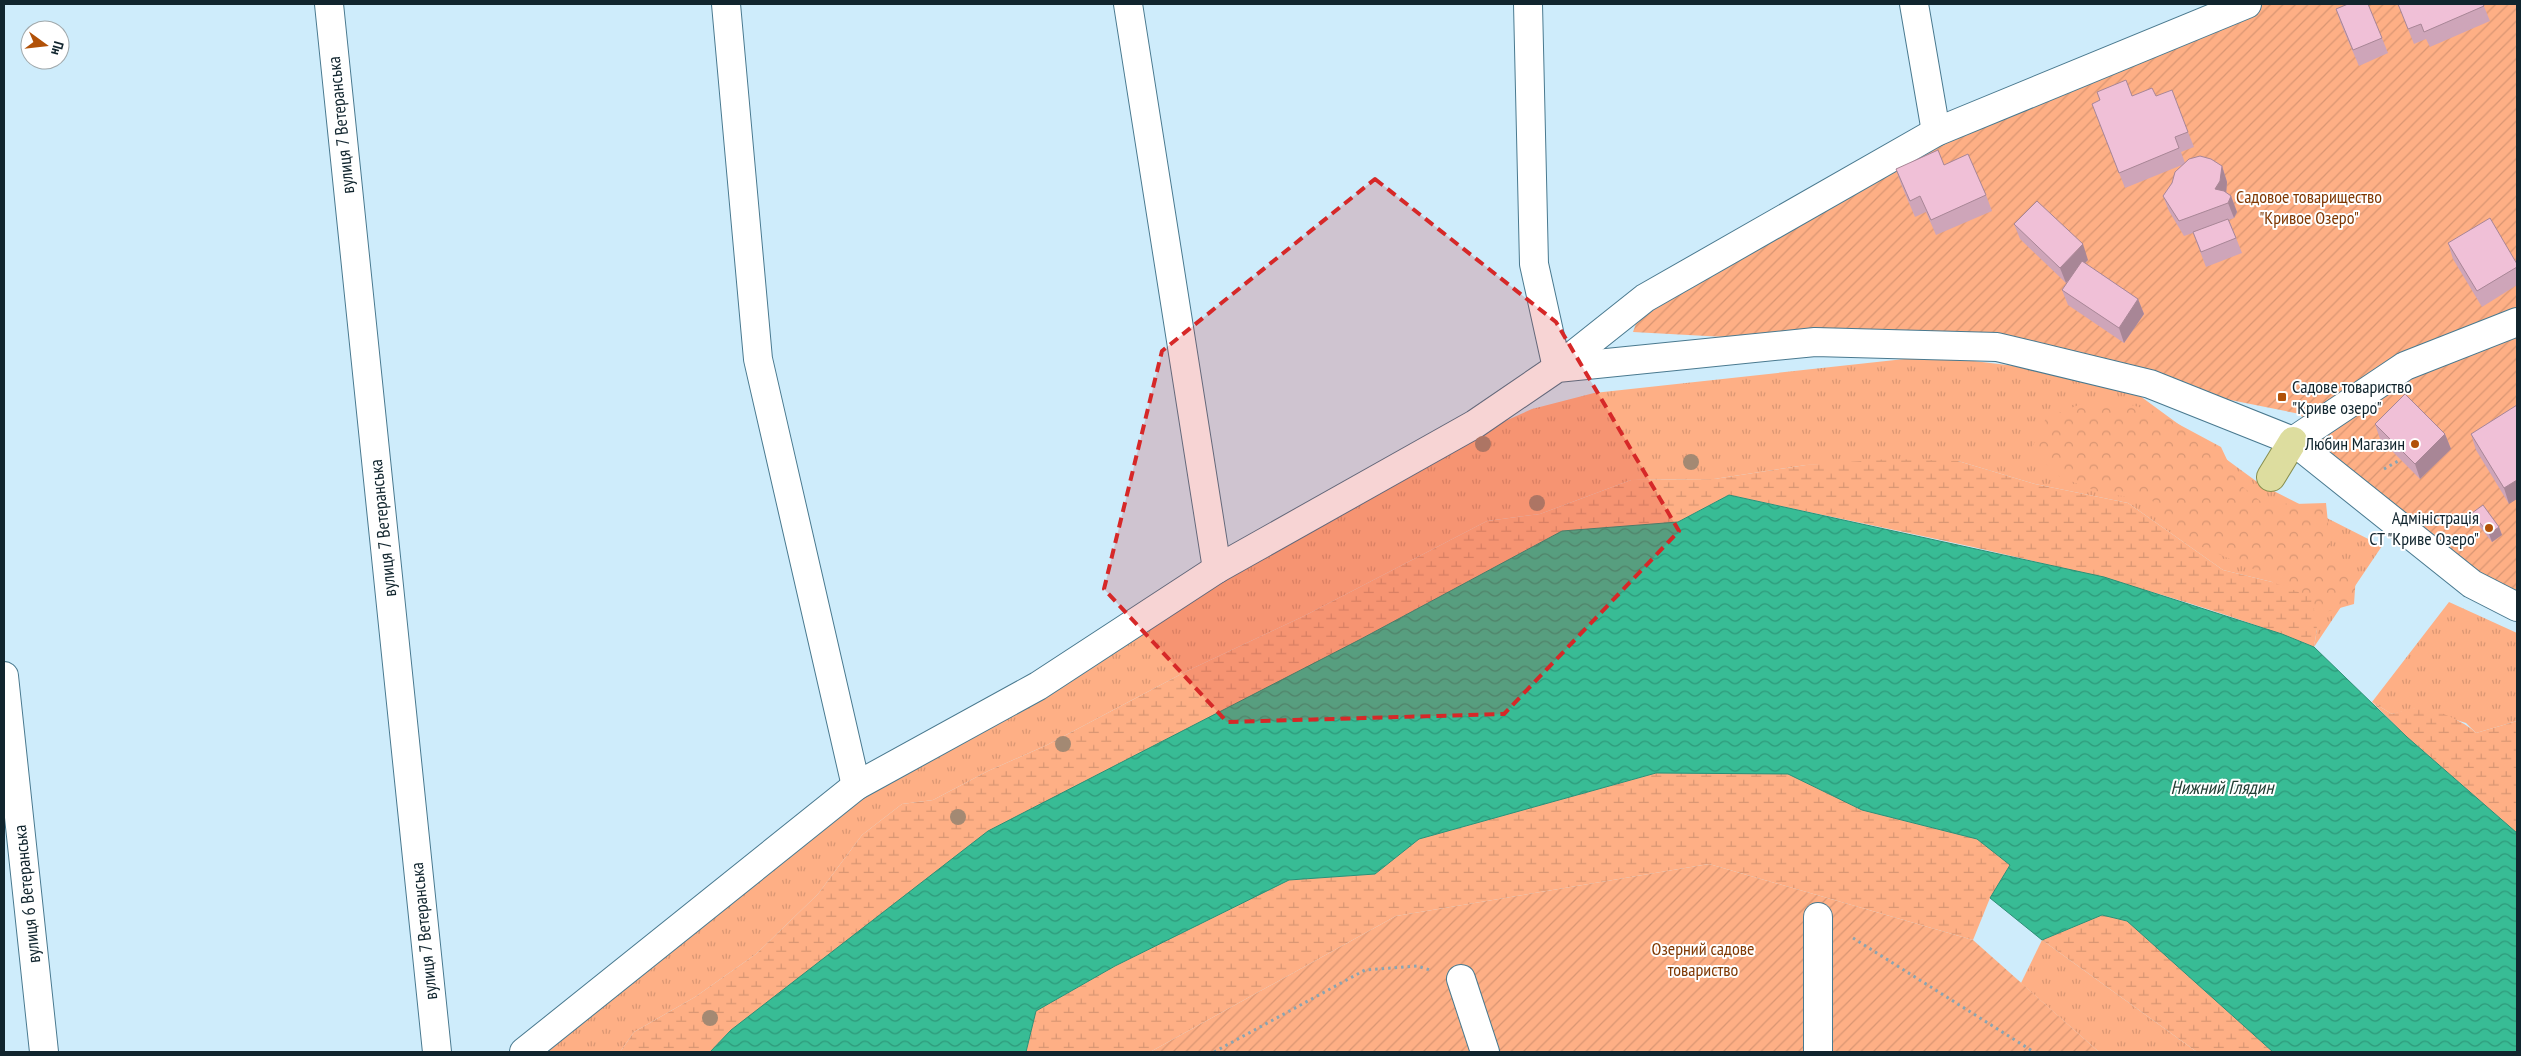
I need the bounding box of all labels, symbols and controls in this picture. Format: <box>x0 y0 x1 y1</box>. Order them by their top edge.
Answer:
north arrow <box>20 20 70 70</box>
text: Пн <box>47 39 68 57</box>
street label: вулиця 7 Ветеранська <box>322 55 359 195</box>
park label: Садовое товарищество "Кривое Озеро" <box>2236 185 2382 229</box>
place label: Садове товариство "Криве озеро" <box>2292 375 2412 419</box>
marker: Садове товариство "Криве озеро" <box>2276 391 2288 403</box>
place label: Любин Магазин <box>2304 432 2405 455</box>
marker: Любин Магазин <box>2409 438 2421 450</box>
street label: вулиця 7 Ветеранська <box>364 458 401 598</box>
place label: Адміністрація СТ "Криве Озеро" <box>2369 506 2479 550</box>
marker: Адміністрація СТ "Криве Озеро" <box>2483 522 2495 534</box>
water label: Нижний Глядин <box>2171 775 2275 799</box>
street label: вулиця 6 Ветеранська <box>8 824 45 964</box>
street label: вулиця 7 Ветеранська <box>405 861 442 1001</box>
park label: Озерний садове товариство <box>1652 937 1754 981</box>

